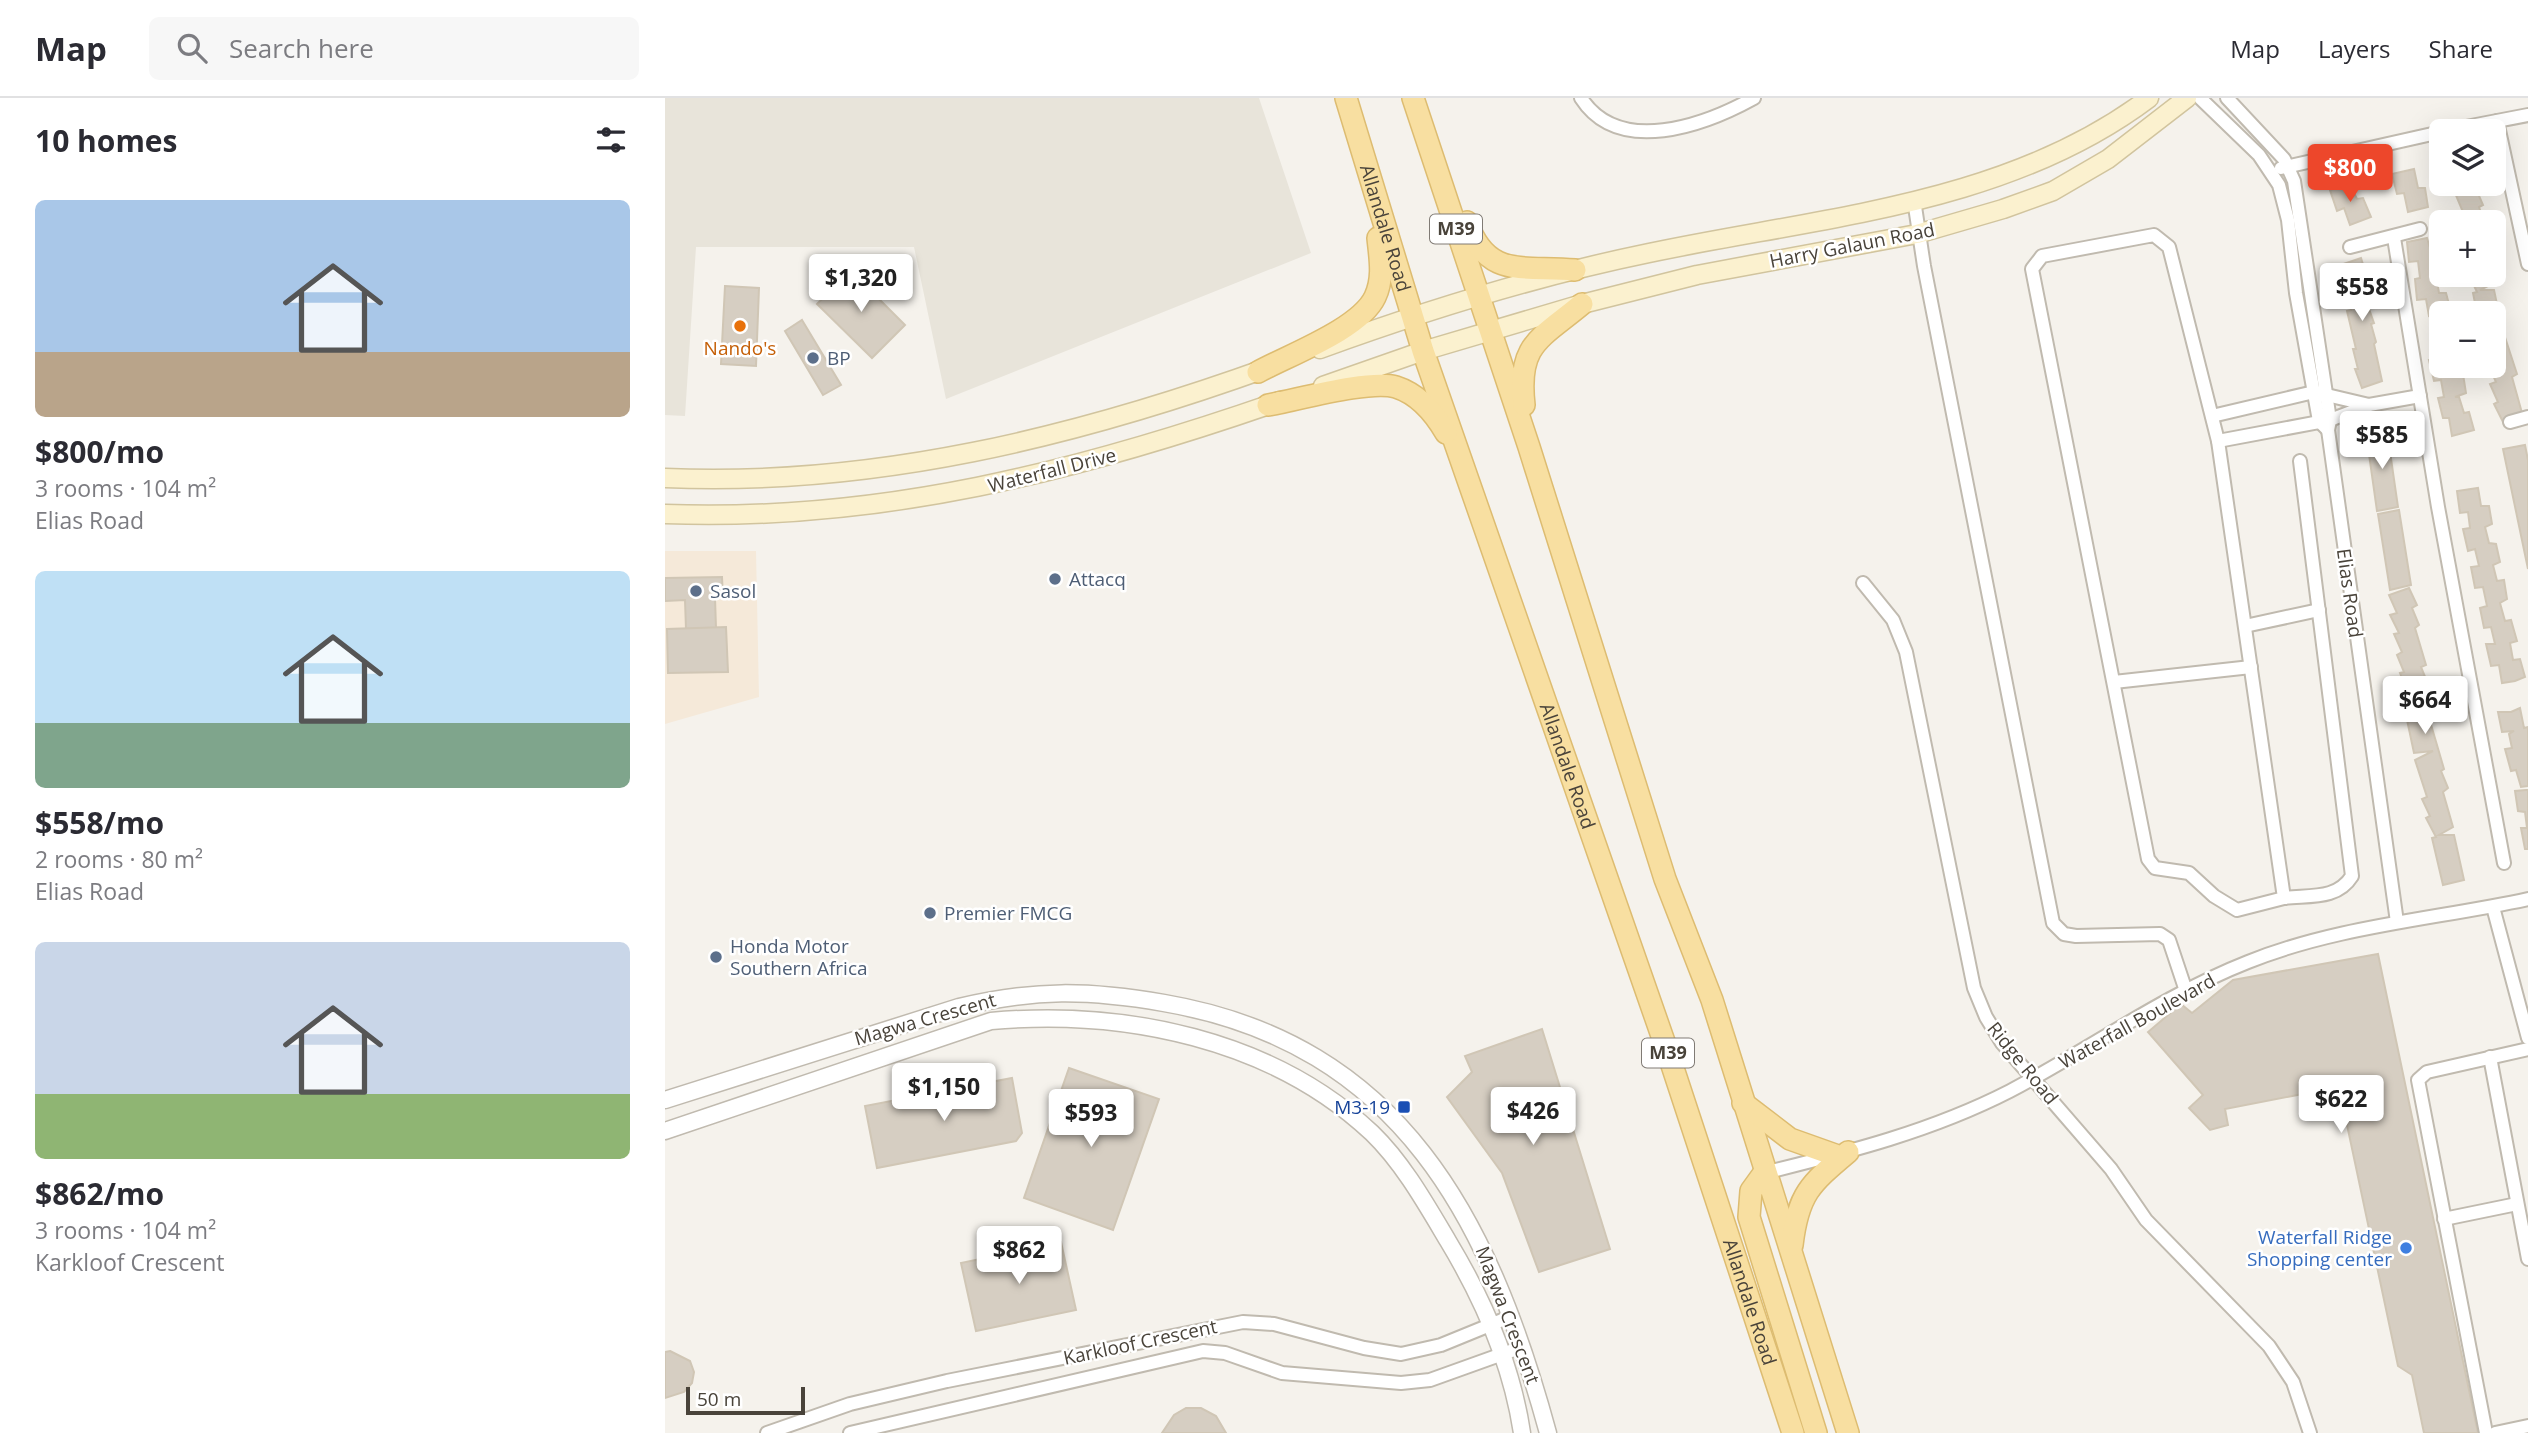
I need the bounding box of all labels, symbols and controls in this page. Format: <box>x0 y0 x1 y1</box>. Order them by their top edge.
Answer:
search box <box>149 17 639 80</box>
text: Map <box>35 26 107 71</box>
icon: search <box>173 29 211 67</box>
text: Search here <box>229 30 374 66</box>
text: Map <box>2230 32 2280 65</box>
text: Layers <box>2318 32 2391 65</box>
text: Share <box>2429 32 2493 65</box>
map controls <box>2429 119 2506 378</box>
button: layers <box>2429 119 2506 196</box>
text: 10 homes <box>35 120 178 161</box>
icon: filters <box>592 121 630 159</box>
pin: $800 <box>2309 144 2391 204</box>
text: $800 <box>2324 151 2376 183</box>
street label: Allandale Road <box>1354 161 1417 295</box>
button: + <box>2429 210 2506 287</box>
road number: M39 <box>1430 214 1482 244</box>
street label: Harry Galaun Road <box>1767 216 1937 274</box>
icon: home <box>270 245 396 371</box>
pin: $1,320 <box>804 254 918 314</box>
text: $1,320 <box>825 261 897 293</box>
pin: $558 <box>2321 264 2403 323</box>
text: $558 <box>2336 270 2388 302</box>
button: − <box>2429 301 2506 378</box>
marker: Nando's <box>732 318 748 334</box>
place label: Nando's <box>704 335 776 361</box>
place label: BP <box>827 345 851 371</box>
marker: BP <box>805 350 821 366</box>
pin: $585 <box>2341 412 2423 471</box>
text: $585 <box>2356 418 2408 450</box>
text: $800/mo <box>35 431 164 472</box>
street label: Waterfall Drive <box>985 442 1119 498</box>
text: 3 rooms · 104 m² <box>35 472 216 504</box>
text: Elias Road <box>35 504 144 536</box>
street label: Elias Road <box>2331 547 2369 639</box>
place label: Attacq <box>1069 566 1126 592</box>
marker: Attacq <box>1047 571 1063 587</box>
place label: Sasol <box>710 578 756 604</box>
marker: Sasol <box>688 583 704 599</box>
icon: home <box>270 616 396 742</box>
pin: $664 <box>2384 676 2466 736</box>
text: $664 <box>2399 683 2451 715</box>
street label: Allandale Road <box>1534 700 1602 832</box>
text: $558/mo <box>35 802 164 843</box>
text: 2 rooms · 80 m² <box>35 843 203 875</box>
text: Elias Road <box>35 875 144 907</box>
place label: Premier FMCG <box>944 900 1072 926</box>
marker: Premier FMCG <box>922 905 938 921</box>
place label: Honda Motor Southern Africa <box>730 933 868 981</box>
marker: Honda Motor Southern Africa <box>708 949 724 965</box>
street label: Waterfall Boulevard <box>2054 967 2220 1075</box>
street label: Magwa Crescent <box>851 986 999 1052</box>
icon: home <box>270 987 396 1113</box>
street label: Ridge Road <box>1982 1016 2064 1110</box>
road number: M39 <box>1642 1038 1694 1068</box>
pin: $1,150 <box>887 1063 1001 1123</box>
text: $1,150 <box>908 1070 980 1102</box>
pin: $622 <box>2300 1076 2382 1135</box>
text: $622 <box>2315 1082 2367 1114</box>
pin: $426 <box>1492 1088 1574 1147</box>
pin: $593 <box>1050 1090 1132 1149</box>
place label: M3-19 <box>1334 1094 1390 1120</box>
text: $426 <box>1507 1094 1559 1126</box>
text: $593 <box>1065 1096 1117 1128</box>
marker: M3-19 <box>1396 1099 1412 1115</box>
text: $862/mo <box>35 1173 164 1214</box>
text: 3 rooms · 104 m² <box>35 1214 216 1246</box>
place label: Waterfall Ridge Shopping center <box>2247 1224 2392 1272</box>
pin: $862 <box>978 1226 1060 1286</box>
text: $862 <box>993 1233 1045 1265</box>
street label: Allandale Road <box>1717 1235 1783 1369</box>
marker: Waterfall Ridge Shopping center <box>2398 1240 2414 1256</box>
street label: Magwa Crescent <box>1470 1242 1546 1388</box>
text: Karkloof Crescent <box>35 1246 225 1278</box>
street label: Karkloof Crescent <box>1061 1313 1219 1371</box>
scale bar <box>686 1384 805 1416</box>
text: 50 m <box>697 1386 741 1412</box>

